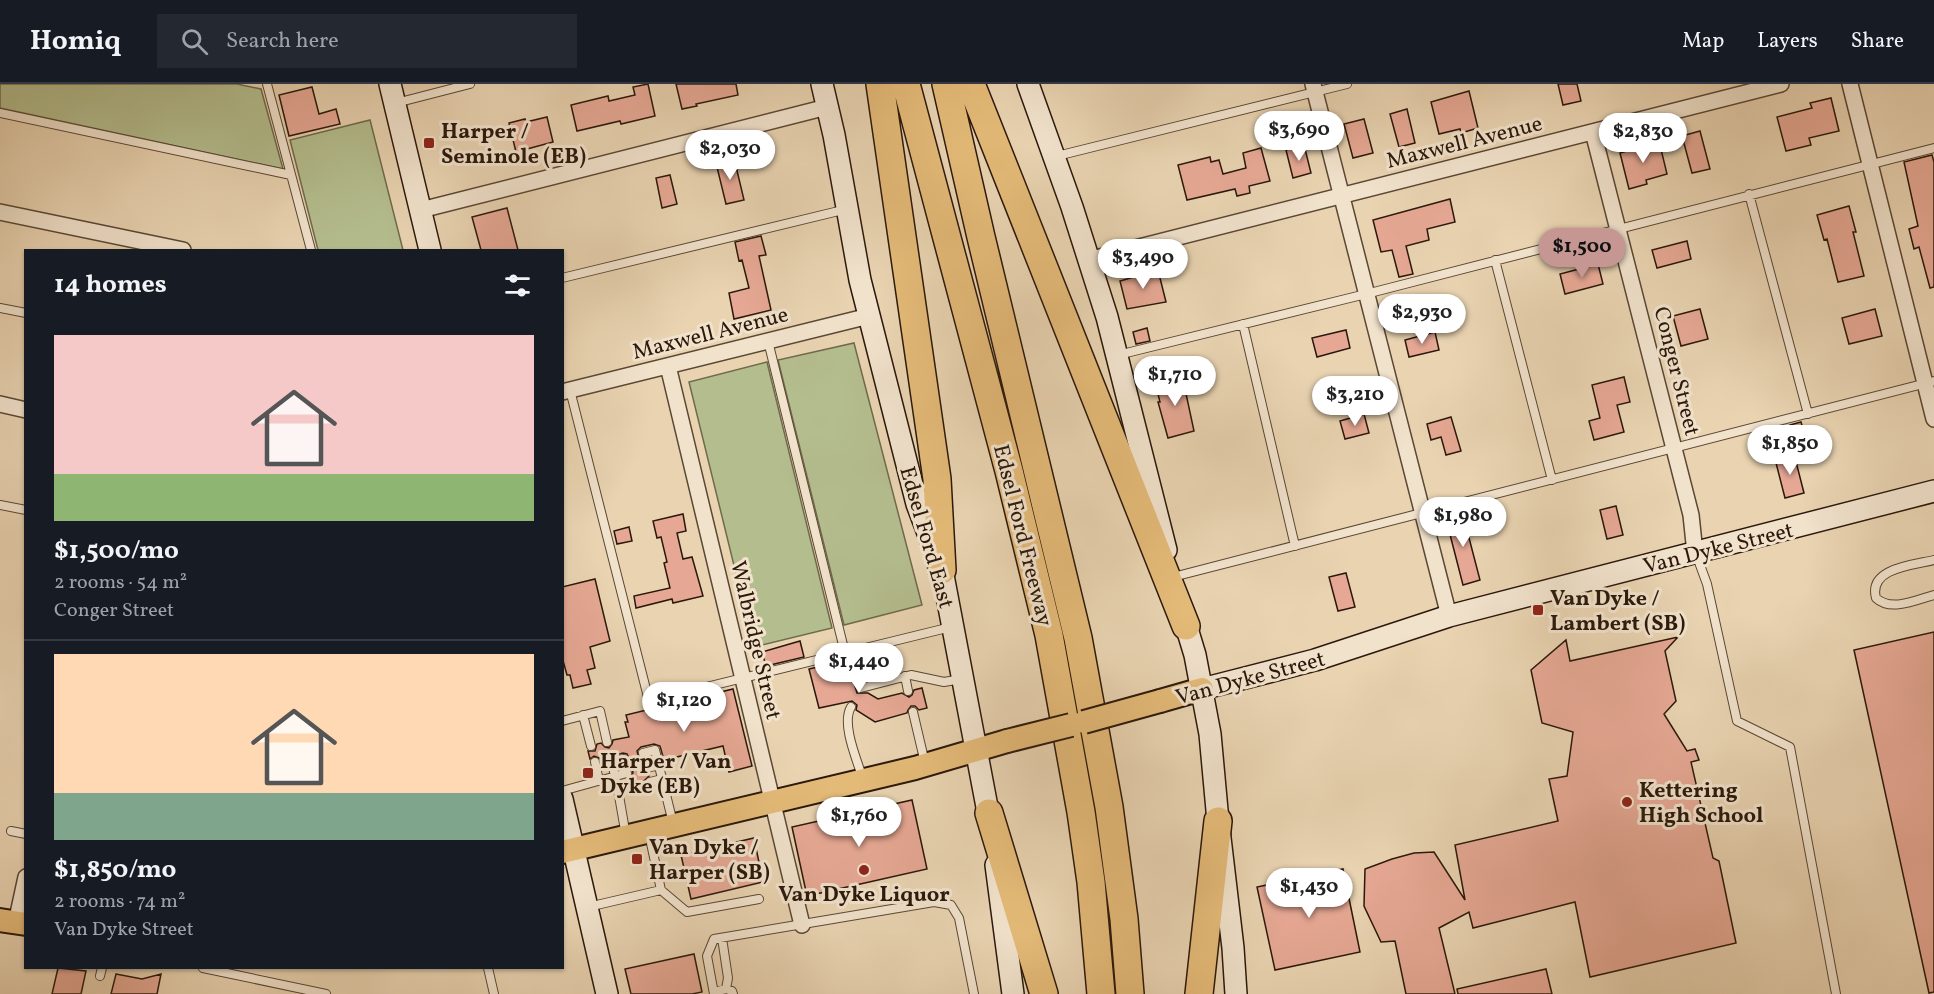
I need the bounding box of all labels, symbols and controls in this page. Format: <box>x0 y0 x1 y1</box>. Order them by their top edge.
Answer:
search box <box>157 14 577 68</box>
text: Homiq <box>30 22 121 61</box>
icon: search <box>178 25 211 58</box>
text: Search here <box>226 26 339 57</box>
text: Map <box>1682 27 1724 56</box>
text: Layers <box>1757 27 1818 56</box>
text: Share <box>1851 27 1904 56</box>
street label: Maxwell Avenue <box>1384 109 1546 178</box>
pin: $3,690 <box>1250 111 1348 162</box>
pin: $2,830 <box>1594 113 1692 164</box>
text: $3,690 <box>1268 116 1330 144</box>
place label: Harper / Seminole (EB) <box>441 117 586 173</box>
text: $2,830 <box>1613 118 1673 146</box>
pin: $2,030 <box>681 130 779 181</box>
text: $2,030 <box>699 135 761 163</box>
marker: Harper / Seminole (EB) <box>422 136 436 150</box>
pin: $1,500 <box>1533 228 1631 279</box>
text: $1,500 <box>1552 233 1612 261</box>
pin: $3,490 <box>1094 239 1192 290</box>
text: $3,490 <box>1112 244 1174 272</box>
text: 14 homes <box>54 267 167 303</box>
icon: filters <box>501 269 534 302</box>
pin: $2,930 <box>1373 294 1471 345</box>
text: $2,930 <box>1392 299 1452 327</box>
street label: Maxwell Avenue <box>630 300 792 369</box>
street label: Conger Street <box>1645 304 1707 440</box>
pin: $1,710 <box>1126 356 1224 407</box>
text: $1,710 <box>1148 361 1202 389</box>
icon: home <box>240 374 348 482</box>
pin: $3,210 <box>1306 376 1404 427</box>
text: $3,210 <box>1326 381 1384 409</box>
pin: $1,850 <box>1741 425 1839 476</box>
text: $1,850 <box>1761 430 1819 458</box>
street label: Edsel Ford Freeway <box>984 442 1059 630</box>
street label: Edsel Ford East <box>890 463 961 613</box>
pin: $1,980 <box>1414 497 1512 548</box>
text: $1,980 <box>1433 502 1493 530</box>
street label: Van Dyke Street <box>1640 516 1797 583</box>
text: $1,500/mo <box>54 533 179 569</box>
street label: Walbridge Street <box>721 558 788 723</box>
text: 2 rooms · 54 m² <box>54 569 187 597</box>
place label: Van Dyke / Lambert (SB) <box>1550 584 1685 640</box>
text: Conger Street <box>54 597 174 625</box>
marker: Van Dyke / Lambert (SB) <box>1531 603 1545 617</box>
pin: $1,440 <box>810 643 908 694</box>
street label: Van Dyke Street <box>1172 644 1329 714</box>
text: $1,440 <box>828 648 890 676</box>
pin: $1,120 <box>635 682 733 733</box>
text: $1,120 <box>656 687 712 715</box>
icon: home <box>240 693 348 801</box>
place label: Harper / Van Dyke (EB) <box>600 747 732 803</box>
marker: Harper / Van Dyke (EB) <box>581 766 595 780</box>
place label: Kettering High School <box>1639 776 1764 832</box>
marker: Kettering High School <box>1620 795 1634 809</box>
pin: $1,760 <box>810 797 908 848</box>
text: $1,760 <box>830 802 888 830</box>
place label: Van Dyke / Harper (SB) <box>649 833 770 889</box>
text: $1,850/mo <box>54 852 176 888</box>
marker: Van Dyke / Harper (SB) <box>630 852 644 866</box>
marker: Van Dyke Liquor <box>857 863 871 877</box>
pin: $1,430 <box>1260 868 1358 919</box>
text: $1,430 <box>1280 873 1338 901</box>
place label: Van Dyke Liquor <box>778 880 950 911</box>
text: 2 rooms · 74 m² <box>54 888 185 916</box>
text: Van Dyke Street <box>54 916 194 944</box>

